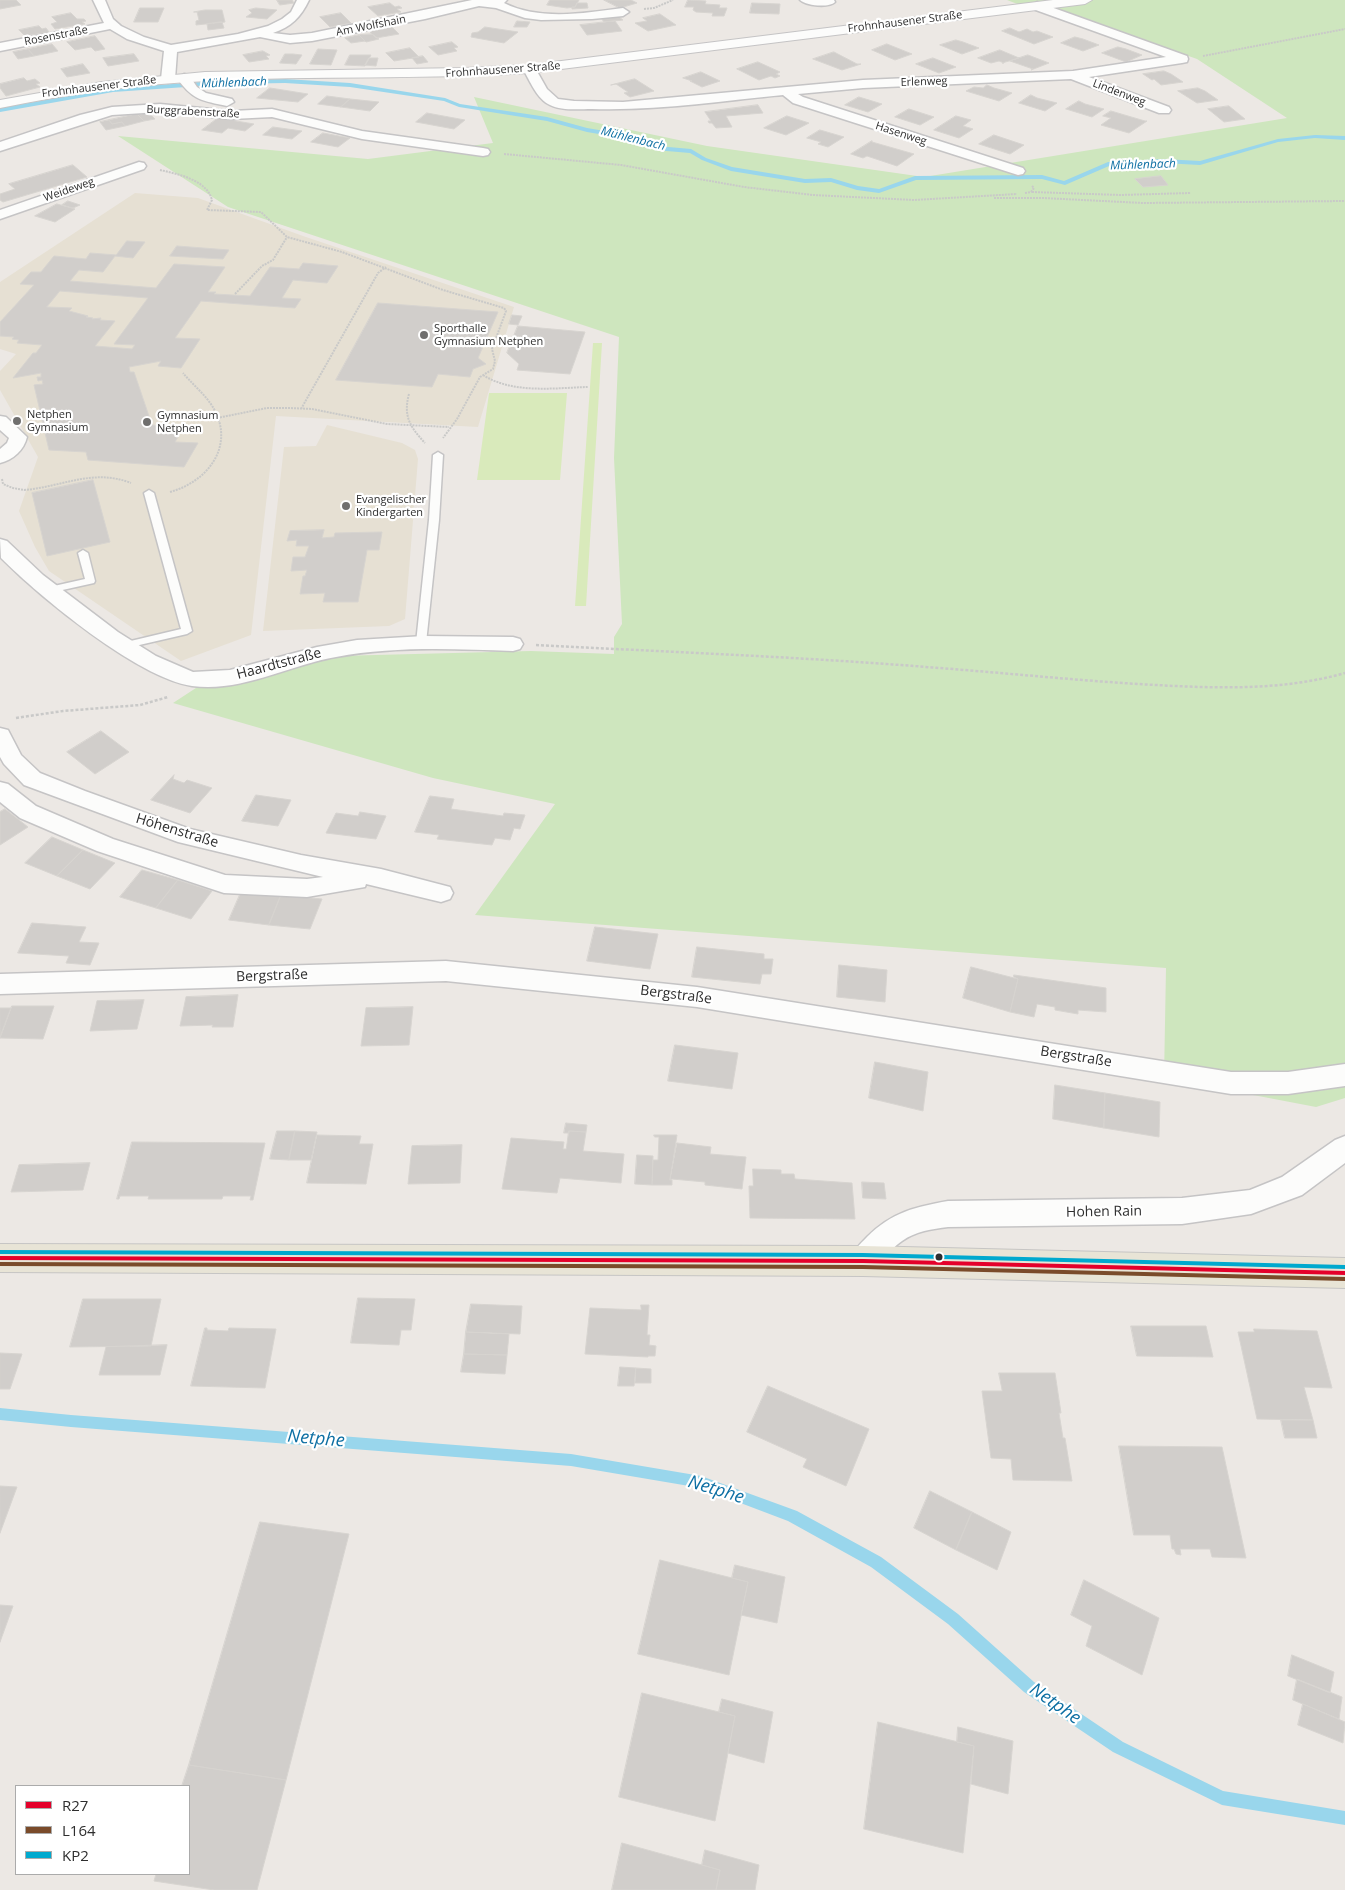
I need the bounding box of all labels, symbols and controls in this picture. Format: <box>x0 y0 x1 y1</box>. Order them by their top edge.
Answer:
street label: Frohnhausener Straße <box>847 8 963 36</box>
street label: Am Wolfshain <box>335 13 407 39</box>
street label: Rosenstraße <box>23 23 89 49</box>
street label: Frohnhausener Straße <box>445 59 561 81</box>
street label: Frohnhausener Straße <box>41 73 157 101</box>
water label: Mühlenbach <box>201 75 267 91</box>
street label: Erlenweg <box>900 75 948 89</box>
street label: Lindenweg <box>1091 77 1147 109</box>
street label: Burggrabenstraße <box>146 103 240 121</box>
street label: Hasenweg <box>874 120 928 148</box>
water label: Mühlenbach <box>599 124 667 154</box>
water label: Mühlenbach <box>1110 157 1176 173</box>
street label: Weideweg <box>42 175 96 205</box>
place label: Sporthalle Gymnasium Netphen <box>434 322 543 348</box>
marker: Sporthalle Gymnasium Netphen <box>418 329 430 341</box>
place label: Netphen Gymnasium <box>27 408 88 434</box>
place label: Gymnasium Netphen <box>157 409 218 435</box>
marker: Netphen Gymnasium <box>11 415 23 427</box>
marker: Gymnasium Netphen <box>141 416 153 428</box>
place label: Evangelischer Kindergarten <box>356 493 426 519</box>
marker: Evangelischer Kindergarten <box>340 500 352 512</box>
street label: Haardtstraße <box>235 645 323 683</box>
street label: Höhenstraße <box>134 810 220 852</box>
street label: Bergstraße <box>236 966 308 986</box>
street label: Bergstraße <box>639 982 713 1008</box>
street label: Bergstraße <box>1039 1043 1113 1071</box>
street label: Hohen Rain <box>1066 1203 1142 1221</box>
unlabelled marker <box>934 1252 944 1262</box>
water label: Netphe <box>287 1426 345 1452</box>
water label: Netphe <box>685 1471 747 1509</box>
water label: Netphe <box>1025 1679 1085 1729</box>
legend <box>15 1785 190 1875</box>
text: R27 <box>62 1795 88 1815</box>
text: L164 <box>62 1820 96 1840</box>
text: KP2 <box>62 1845 89 1865</box>

